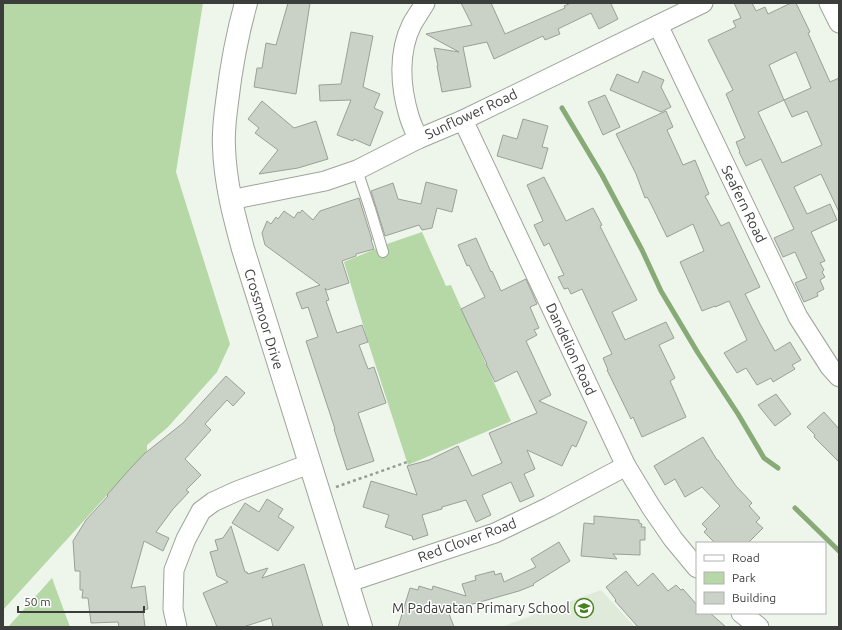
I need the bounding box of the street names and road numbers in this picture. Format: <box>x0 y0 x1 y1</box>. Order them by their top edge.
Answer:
street label: Sunflower Road <box>422 86 520 142</box>
street label: Seafern Road <box>718 163 770 245</box>
street label: Crossmoor Drive <box>241 267 287 371</box>
street label: Dandelion Road <box>543 300 599 398</box>
street label: Red Clover Road <box>416 515 518 565</box>

